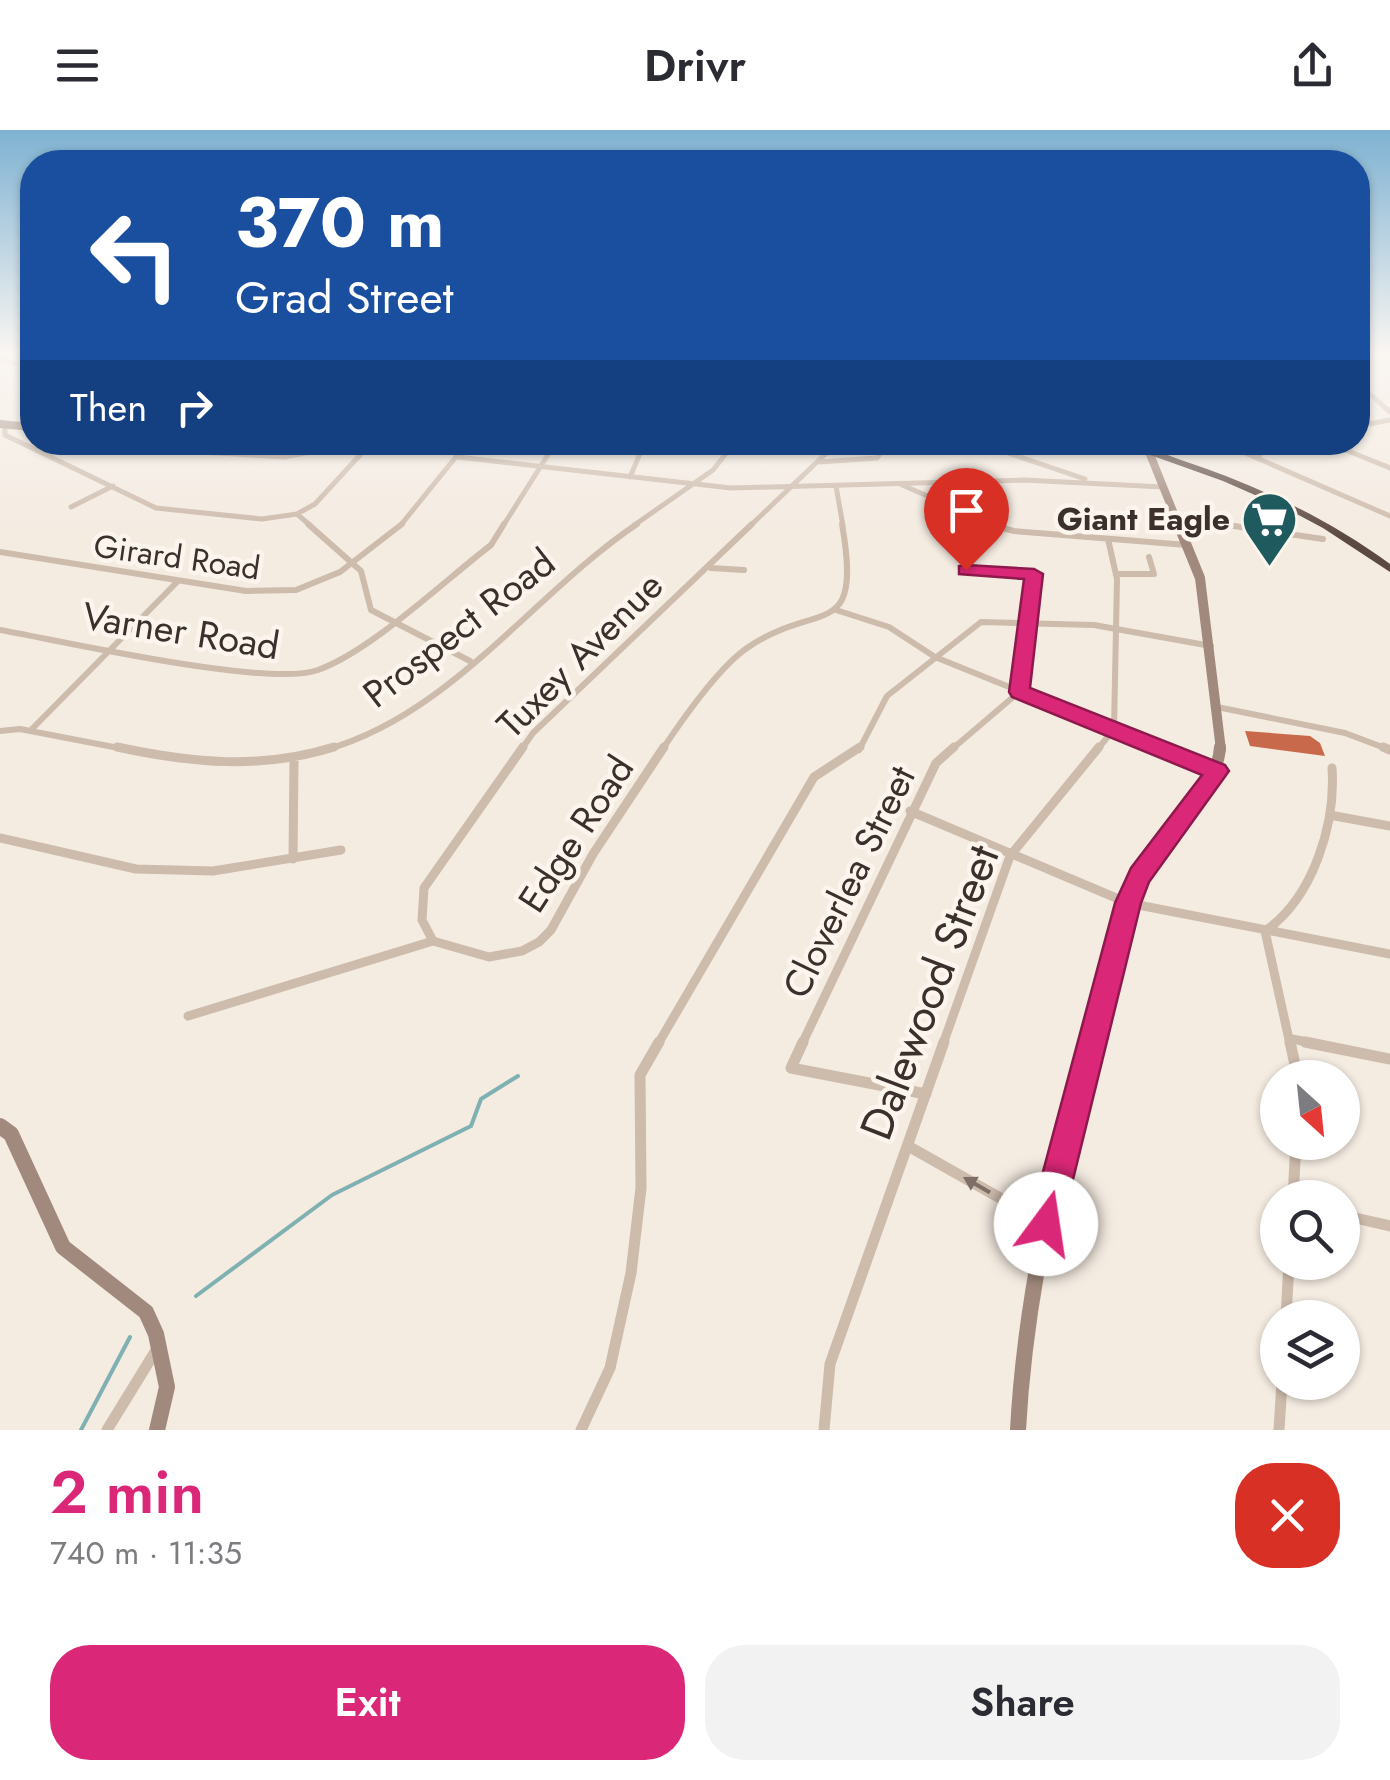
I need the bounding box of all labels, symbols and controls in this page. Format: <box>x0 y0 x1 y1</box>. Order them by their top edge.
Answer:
text: Drivr <box>644 33 746 98</box>
icon: menu <box>50 38 105 93</box>
icon: share <box>1285 38 1340 93</box>
text: 370 m <box>235 172 444 273</box>
icon: left <box>70 190 200 320</box>
text: Grad Street <box>235 265 453 330</box>
text: Then <box>70 380 147 435</box>
icon: right <box>167 380 222 435</box>
pin <box>924 468 1009 571</box>
icon: arrive <box>939 483 994 538</box>
supermarket icon: Giant Eagle <box>1239 489 1299 568</box>
place label: Giant Eagle <box>1057 496 1230 542</box>
street label: Girard Road <box>91 523 263 591</box>
street label: Prospect Road <box>351 535 566 720</box>
street label: Tuxey Avenue <box>484 559 675 750</box>
street label: Varner Road <box>79 588 283 673</box>
street label: Edge Road <box>504 744 647 923</box>
street label: Cloverlea Street <box>769 756 929 1007</box>
street label: Dalewood Street <box>843 835 1016 1149</box>
north arrow <box>1260 1060 1360 1160</box>
map controls <box>1260 1060 1360 1400</box>
position arrow <box>994 1172 1098 1276</box>
one-way arrow <box>963 1176 991 1194</box>
button: search <box>1260 1180 1360 1280</box>
button: layers <box>1260 1300 1360 1400</box>
text: 2 min <box>50 1449 204 1536</box>
button: close <box>1235 1463 1340 1568</box>
text: 740 m · 11:35 <box>50 1530 242 1576</box>
button: Exit <box>50 1645 685 1760</box>
button: Share <box>705 1645 1340 1760</box>

